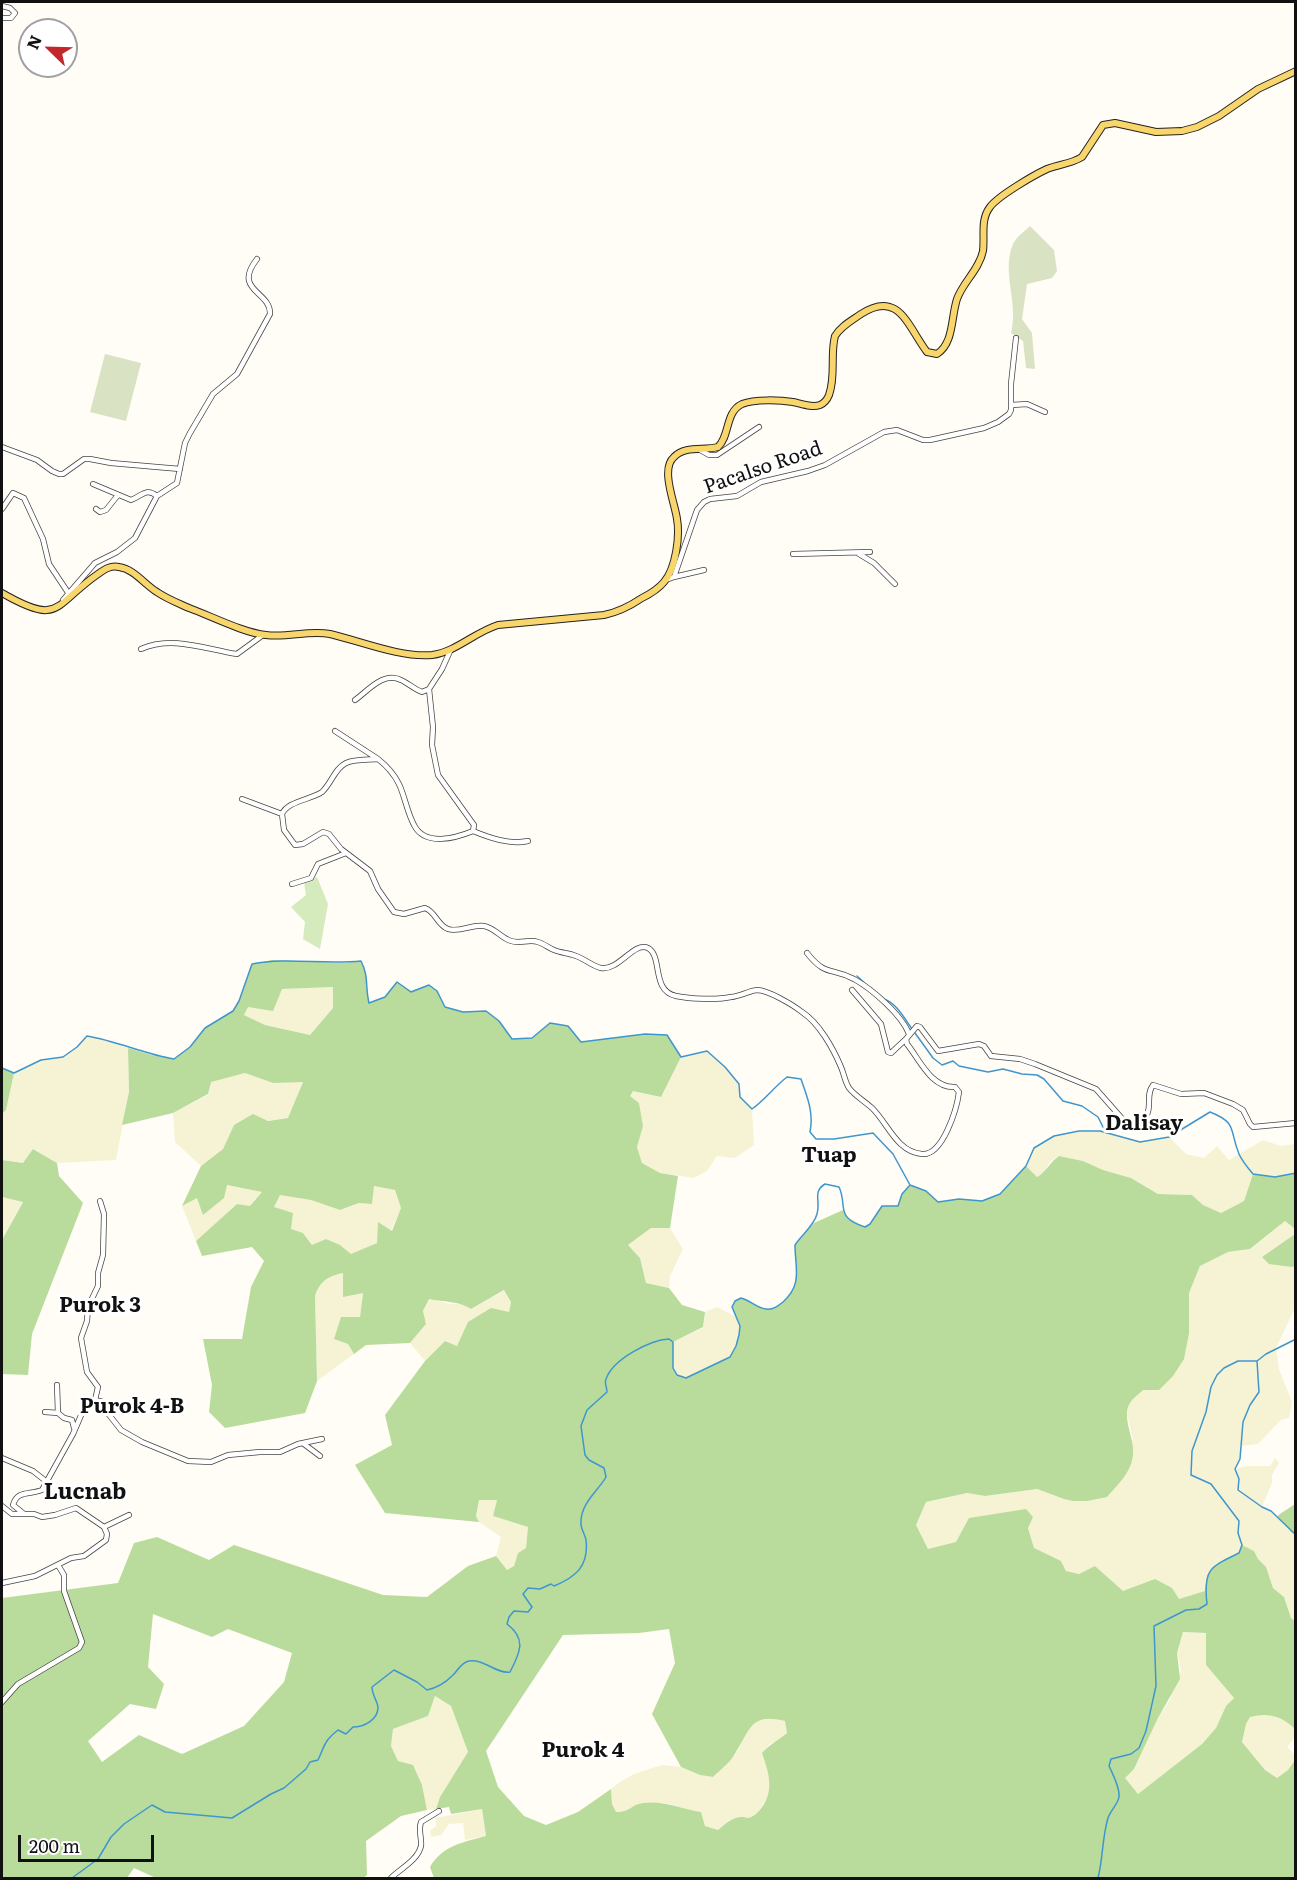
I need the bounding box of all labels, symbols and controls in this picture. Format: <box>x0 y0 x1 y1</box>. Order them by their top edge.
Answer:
north arrow <box>18 18 78 78</box>
text: N <box>20 31 47 53</box>
street label: Pacalso Road <box>701 437 825 499</box>
district label: Dalisay <box>1105 1111 1183 1137</box>
district label: Tuap <box>801 1143 857 1169</box>
district label: Purok 3 <box>59 1293 141 1319</box>
district label: Purok 4-B <box>80 1394 184 1420</box>
district label: Lucnab <box>44 1480 126 1506</box>
district label: Purok 4 <box>542 1738 624 1764</box>
scale bar <box>21 1823 158 1861</box>
text: 200 m <box>29 1832 80 1859</box>

